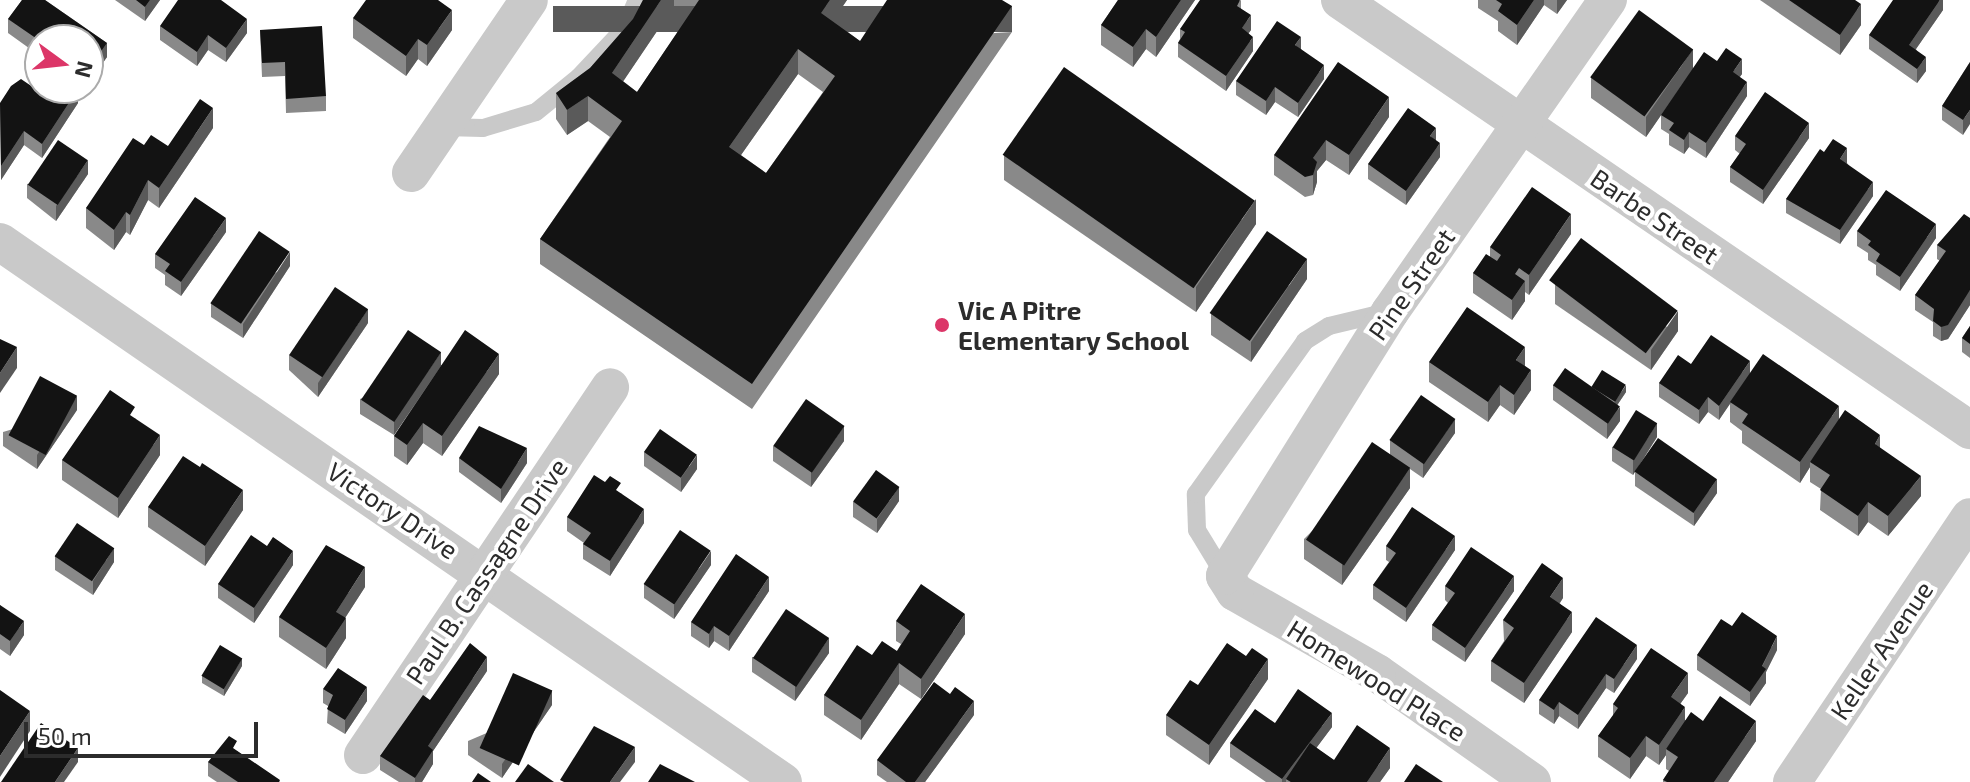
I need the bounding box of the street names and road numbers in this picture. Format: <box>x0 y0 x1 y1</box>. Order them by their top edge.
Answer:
street label: Barbe Street <box>1585 162 1725 270</box>
street label: Pine Street <box>1361 222 1461 346</box>
street label: Paul B. Cassagne Drive <box>399 452 573 690</box>
street label: Victory Drive <box>322 455 464 565</box>
street label: Keller Avenue <box>1823 574 1939 726</box>
street label: Homewood Place <box>1282 613 1472 747</box>

